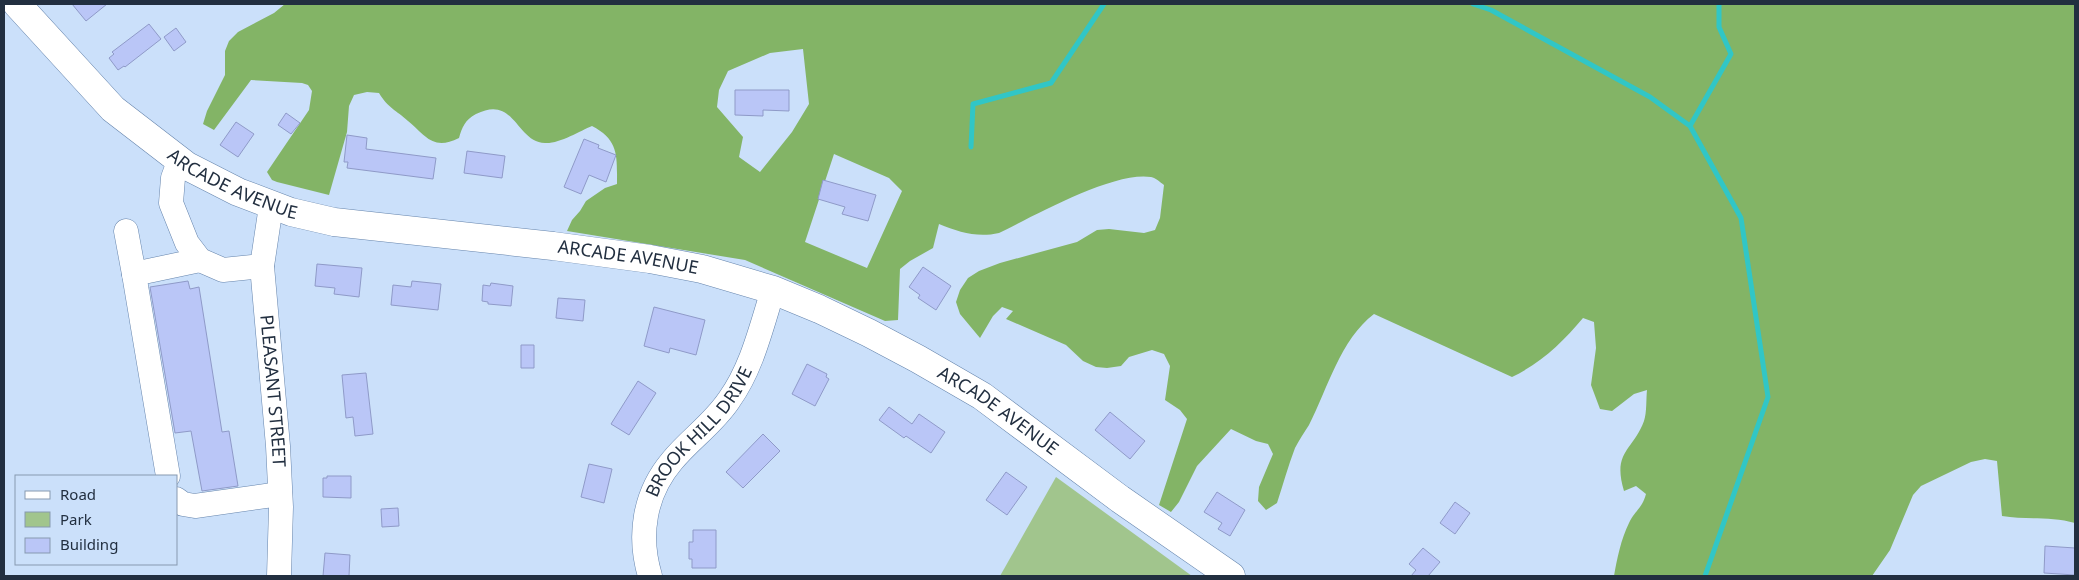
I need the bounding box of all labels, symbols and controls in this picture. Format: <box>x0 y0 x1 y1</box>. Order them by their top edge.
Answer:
street label: ARCADE AVENUE <box>163 142 300 224</box>
street label: ARCADE AVENUE <box>556 234 701 279</box>
street label: PLEASANT STREET <box>255 314 292 468</box>
street label: ARCADE AVENUE <box>934 360 1064 460</box>
street label: BROOK HILL DRIVE <box>639 362 757 500</box>
legend <box>15 475 178 565</box>
text: Road <box>60 484 96 504</box>
text: Park <box>60 509 92 529</box>
text: Building <box>60 534 118 554</box>

